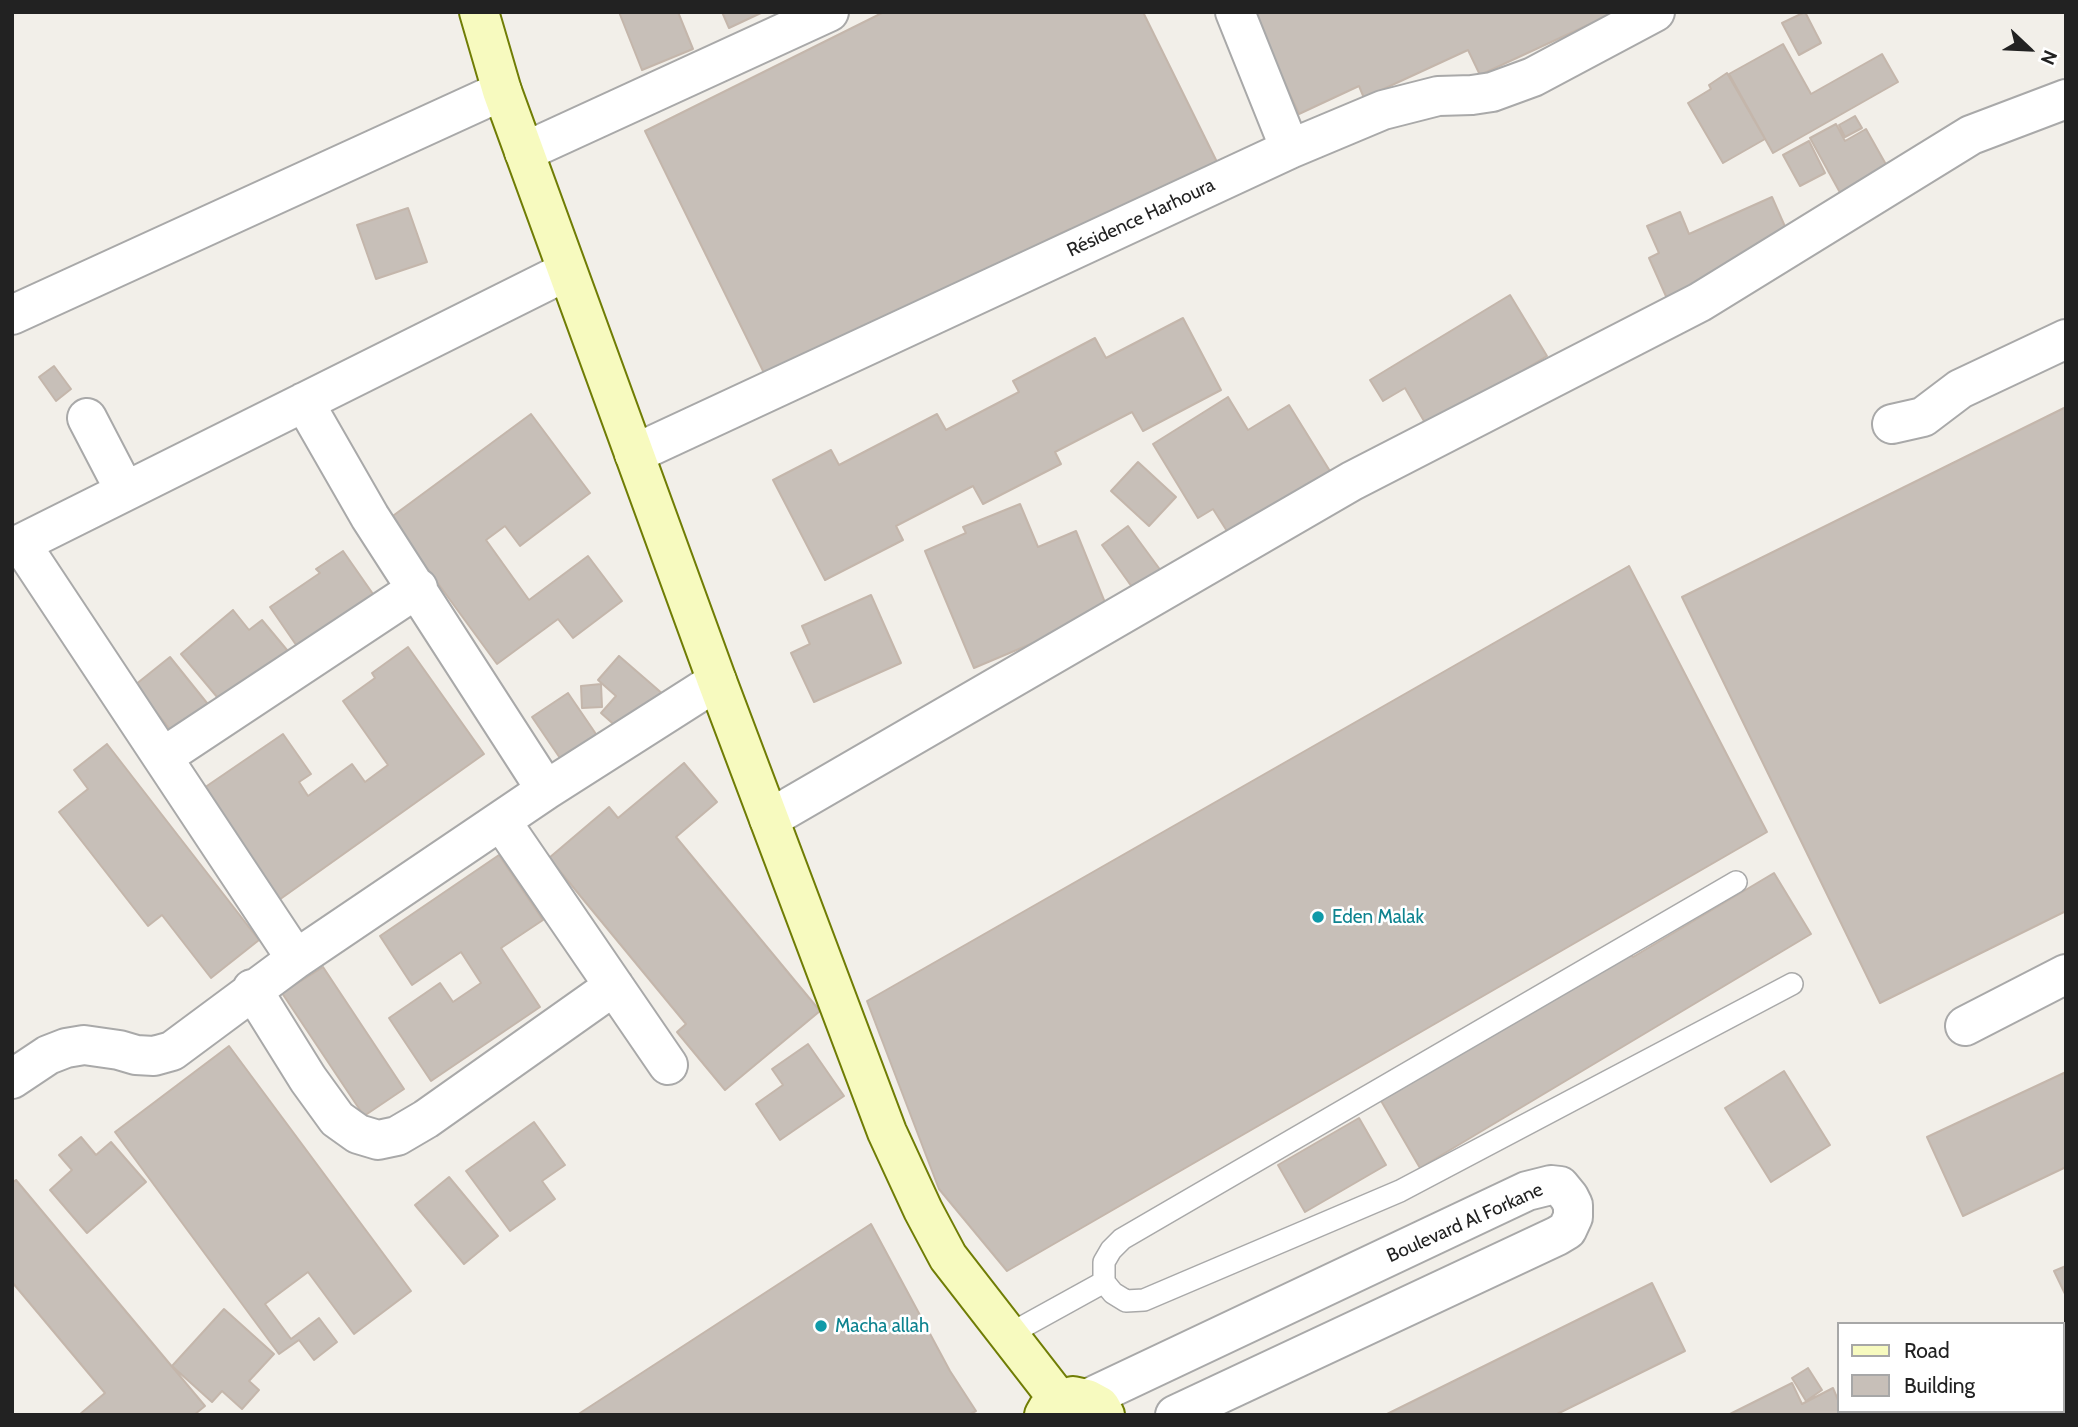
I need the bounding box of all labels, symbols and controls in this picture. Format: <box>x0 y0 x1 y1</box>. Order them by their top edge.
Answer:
north arrow <box>1994 14 2064 84</box>
text: N <box>2036 47 2062 68</box>
street label: Résidence Harhoura <box>1064 174 1218 262</box>
place label: Eden Malak <box>1332 906 1424 928</box>
marker: Eden Malak <box>1310 909 1326 925</box>
street label: Boulevard Al Forkane <box>1383 1178 1547 1268</box>
place label: Macha allah <box>835 1315 929 1337</box>
marker: Macha allah <box>813 1318 829 1334</box>
legend <box>1836 1322 2064 1413</box>
text: Road <box>1904 1338 1950 1363</box>
text: Building <box>1904 1373 1975 1398</box>

